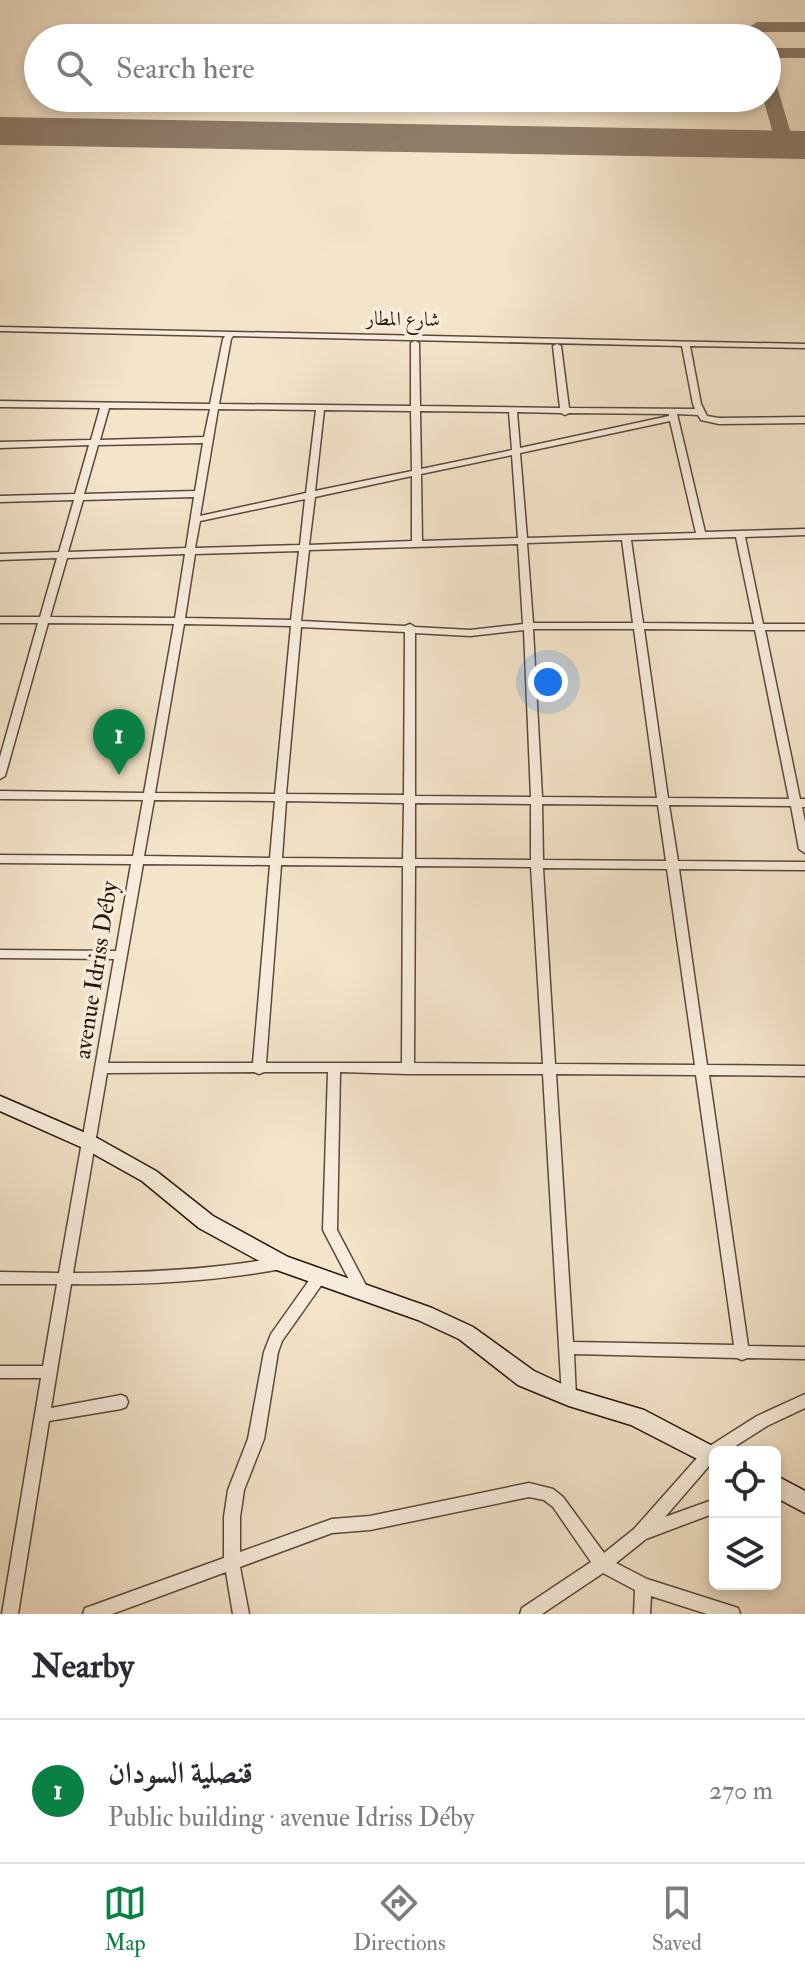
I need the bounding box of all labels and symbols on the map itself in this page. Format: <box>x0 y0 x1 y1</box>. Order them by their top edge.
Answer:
street label: شارع المطار <box>364 306 440 337</box>
your location <box>528 662 568 702</box>
pin: 1 <box>93 709 145 775</box>
street label: avenue Idriss Déby <box>67 879 125 1061</box>

